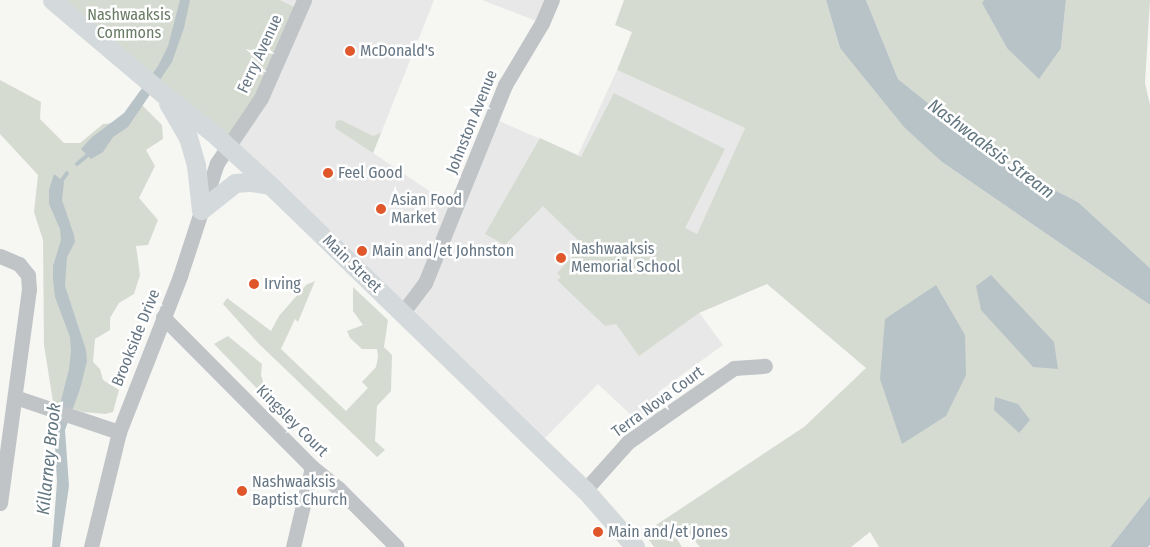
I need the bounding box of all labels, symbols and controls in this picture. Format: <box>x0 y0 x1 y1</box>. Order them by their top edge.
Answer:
park label: Nashwaaksis Commons <box>87 5 171 43</box>
street label: Ferry Avenue <box>233 12 287 96</box>
place label: McDonald's <box>360 41 435 61</box>
marker: McDonald's <box>344 45 356 57</box>
street label: Johnston Avenue <box>442 67 502 177</box>
water label: Nashwaaksis Stream <box>924 95 1058 203</box>
place label: Feel Good <box>338 163 403 183</box>
marker: Feel Good <box>322 167 334 179</box>
place label: Asian Food Market <box>391 190 462 228</box>
marker: Asian Food Market <box>375 203 387 215</box>
street label: Main Street <box>318 231 386 297</box>
place label: Nashwaaksis Memorial School <box>571 239 681 277</box>
place label: Main and/et Johnston <box>372 241 514 261</box>
marker: Main and/et Johnston <box>356 245 368 257</box>
marker: Nashwaaksis Memorial School <box>555 252 567 264</box>
place label: Irving <box>264 274 301 294</box>
marker: Irving <box>248 278 260 290</box>
street label: Brookside Drive <box>108 287 164 389</box>
street label: Terra Nova Court <box>608 362 708 442</box>
street label: Kingsley Court <box>252 381 332 461</box>
water label: Killarney Brook <box>32 402 66 516</box>
place label: Nashwaaksis Baptist Church <box>252 472 347 510</box>
marker: Nashwaaksis Baptist Church <box>236 485 248 497</box>
place label: Main and/et Jones <box>608 522 728 542</box>
marker: Main and/et Jones <box>592 526 604 538</box>

